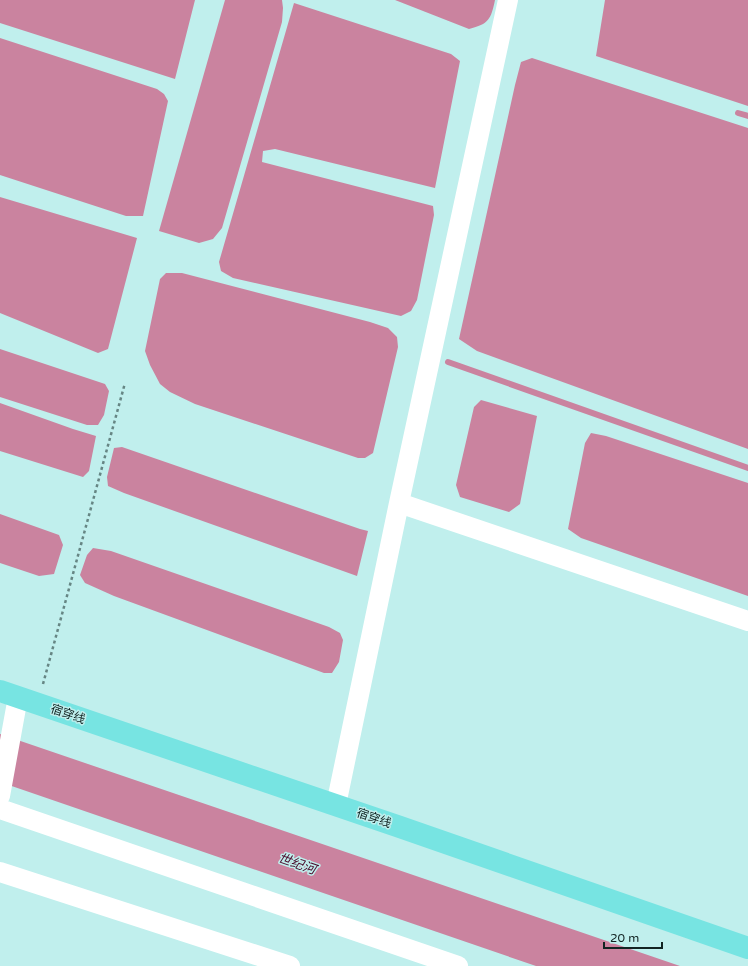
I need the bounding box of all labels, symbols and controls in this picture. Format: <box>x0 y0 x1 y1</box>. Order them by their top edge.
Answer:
street label: 宿穿线 <box>49 702 87 726</box>
street label: 宿穿线 <box>355 806 393 830</box>
water label: 世纪河 <box>276 850 321 879</box>
scale bar <box>604 924 662 950</box>
text: 20 m <box>610 931 639 945</box>

